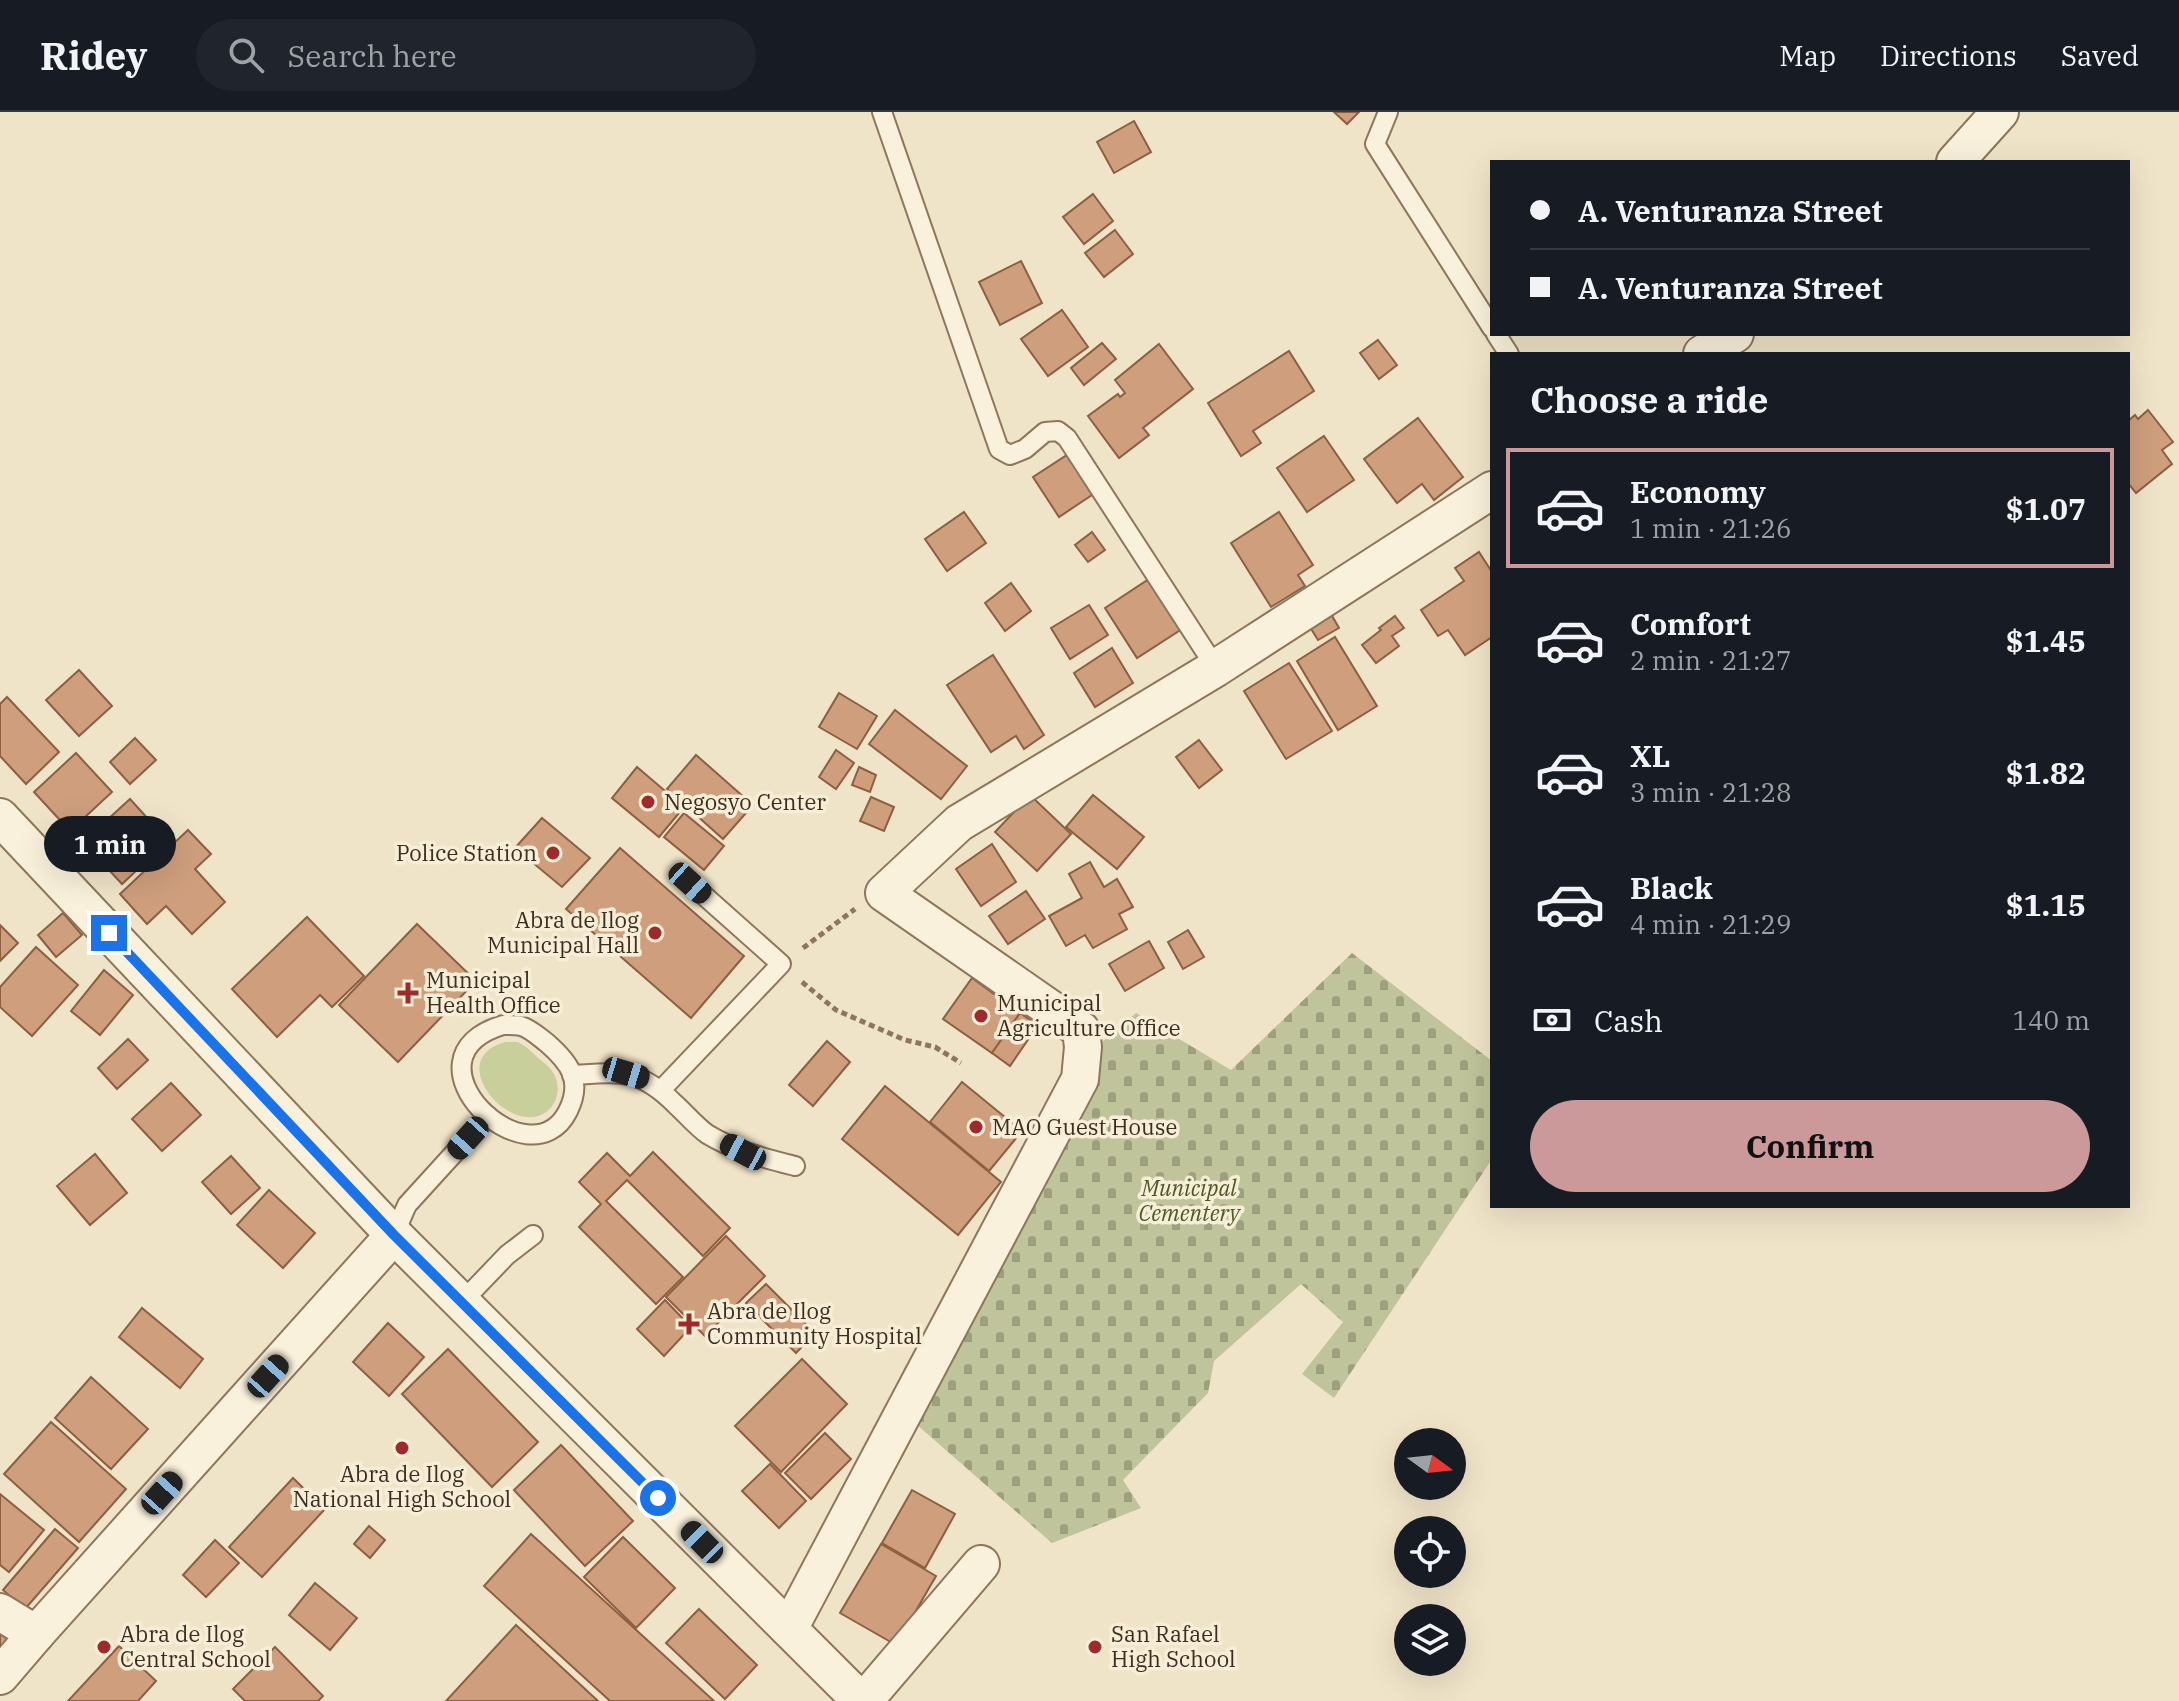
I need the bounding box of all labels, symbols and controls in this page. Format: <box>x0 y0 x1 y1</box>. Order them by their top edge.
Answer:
search box <box>196 19 756 91</box>
text: Ridey <box>40 31 148 80</box>
icon: search <box>224 33 268 77</box>
text: Search here <box>288 36 457 75</box>
text: Map <box>1779 37 1836 74</box>
text: Directions <box>1880 37 2017 74</box>
text: Saved <box>2061 37 2139 74</box>
text: A. Venturanza Street <box>1578 191 1883 230</box>
text: A. Venturanza Street <box>1578 268 1883 307</box>
text: Choose a ride <box>1530 376 1769 423</box>
icon: car <box>1534 472 1606 544</box>
text: Economy <box>1630 472 1766 511</box>
text: $1.07 <box>2006 489 2086 528</box>
text: 1 min · 21:26 <box>1630 511 1792 545</box>
icon: car <box>1534 604 1606 676</box>
text: Comfort <box>1630 604 1751 643</box>
text: $1.45 <box>2006 621 2086 660</box>
text: 2 min · 21:27 <box>1630 643 1792 677</box>
icon: car <box>1534 736 1606 808</box>
text: XL <box>1630 736 1670 775</box>
text: $1.82 <box>2006 753 2086 792</box>
text: 3 min · 21:28 <box>1630 775 1792 809</box>
place label: Negosyo Center <box>664 787 826 816</box>
marker: Negosyo Center <box>639 793 657 811</box>
callout: 1 min <box>43 817 175 873</box>
text: 1 min <box>74 827 146 861</box>
place label: Police Station <box>396 838 537 867</box>
marker: Police Station <box>544 844 562 862</box>
car <box>664 858 716 908</box>
icon: car <box>1534 868 1606 940</box>
text: Black <box>1630 868 1713 907</box>
text: $1.15 <box>2006 885 2086 924</box>
place label: Abra de Ilog Municipal Hall <box>487 905 639 959</box>
text: 4 min · 21:29 <box>1630 907 1792 941</box>
route end <box>91 915 127 951</box>
marker: Abra de Ilog Municipal Hall <box>646 924 664 942</box>
place label: Municipal Health Office <box>426 965 561 1019</box>
marker: Municipal Health Office <box>397 982 419 1004</box>
place label: Municipal Agriculture Office <box>997 988 1180 1042</box>
icon: cash <box>1530 998 1574 1042</box>
text: Cash <box>1594 1001 1663 1040</box>
text: 140 m <box>2012 1003 2090 1037</box>
marker: Municipal Agriculture Office <box>972 1007 990 1025</box>
car <box>600 1055 652 1091</box>
button: Confirm <box>1530 1100 2090 1192</box>
car <box>443 1112 493 1164</box>
place label: MAO Guest House <box>992 1112 1177 1141</box>
marker: MAO Guest House <box>967 1118 985 1136</box>
car <box>716 1130 770 1174</box>
park label: Municipal Cementery <box>1139 1173 1241 1227</box>
place label: Abra de Ilog Community Hospital <box>707 1296 922 1350</box>
marker: Abra de Ilog Community Hospital <box>678 1313 700 1335</box>
car <box>243 1350 293 1402</box>
north arrow <box>1394 1428 1466 1500</box>
map controls <box>1394 1428 1466 1676</box>
marker: Abra de Ilog National High School <box>393 1439 411 1457</box>
place label: Abra de Ilog National High School <box>293 1459 511 1513</box>
car <box>137 1467 187 1519</box>
route start <box>640 1480 676 1516</box>
button: locate <box>1394 1516 1466 1588</box>
car <box>677 1517 727 1567</box>
button: layers <box>1394 1604 1466 1676</box>
place label: Abra de Ilog Central School <box>120 1619 271 1673</box>
place label: San Rafael High School <box>1111 1619 1236 1673</box>
marker: Abra de Ilog Central School <box>95 1638 113 1656</box>
marker: San Rafael High School <box>1086 1638 1104 1656</box>

